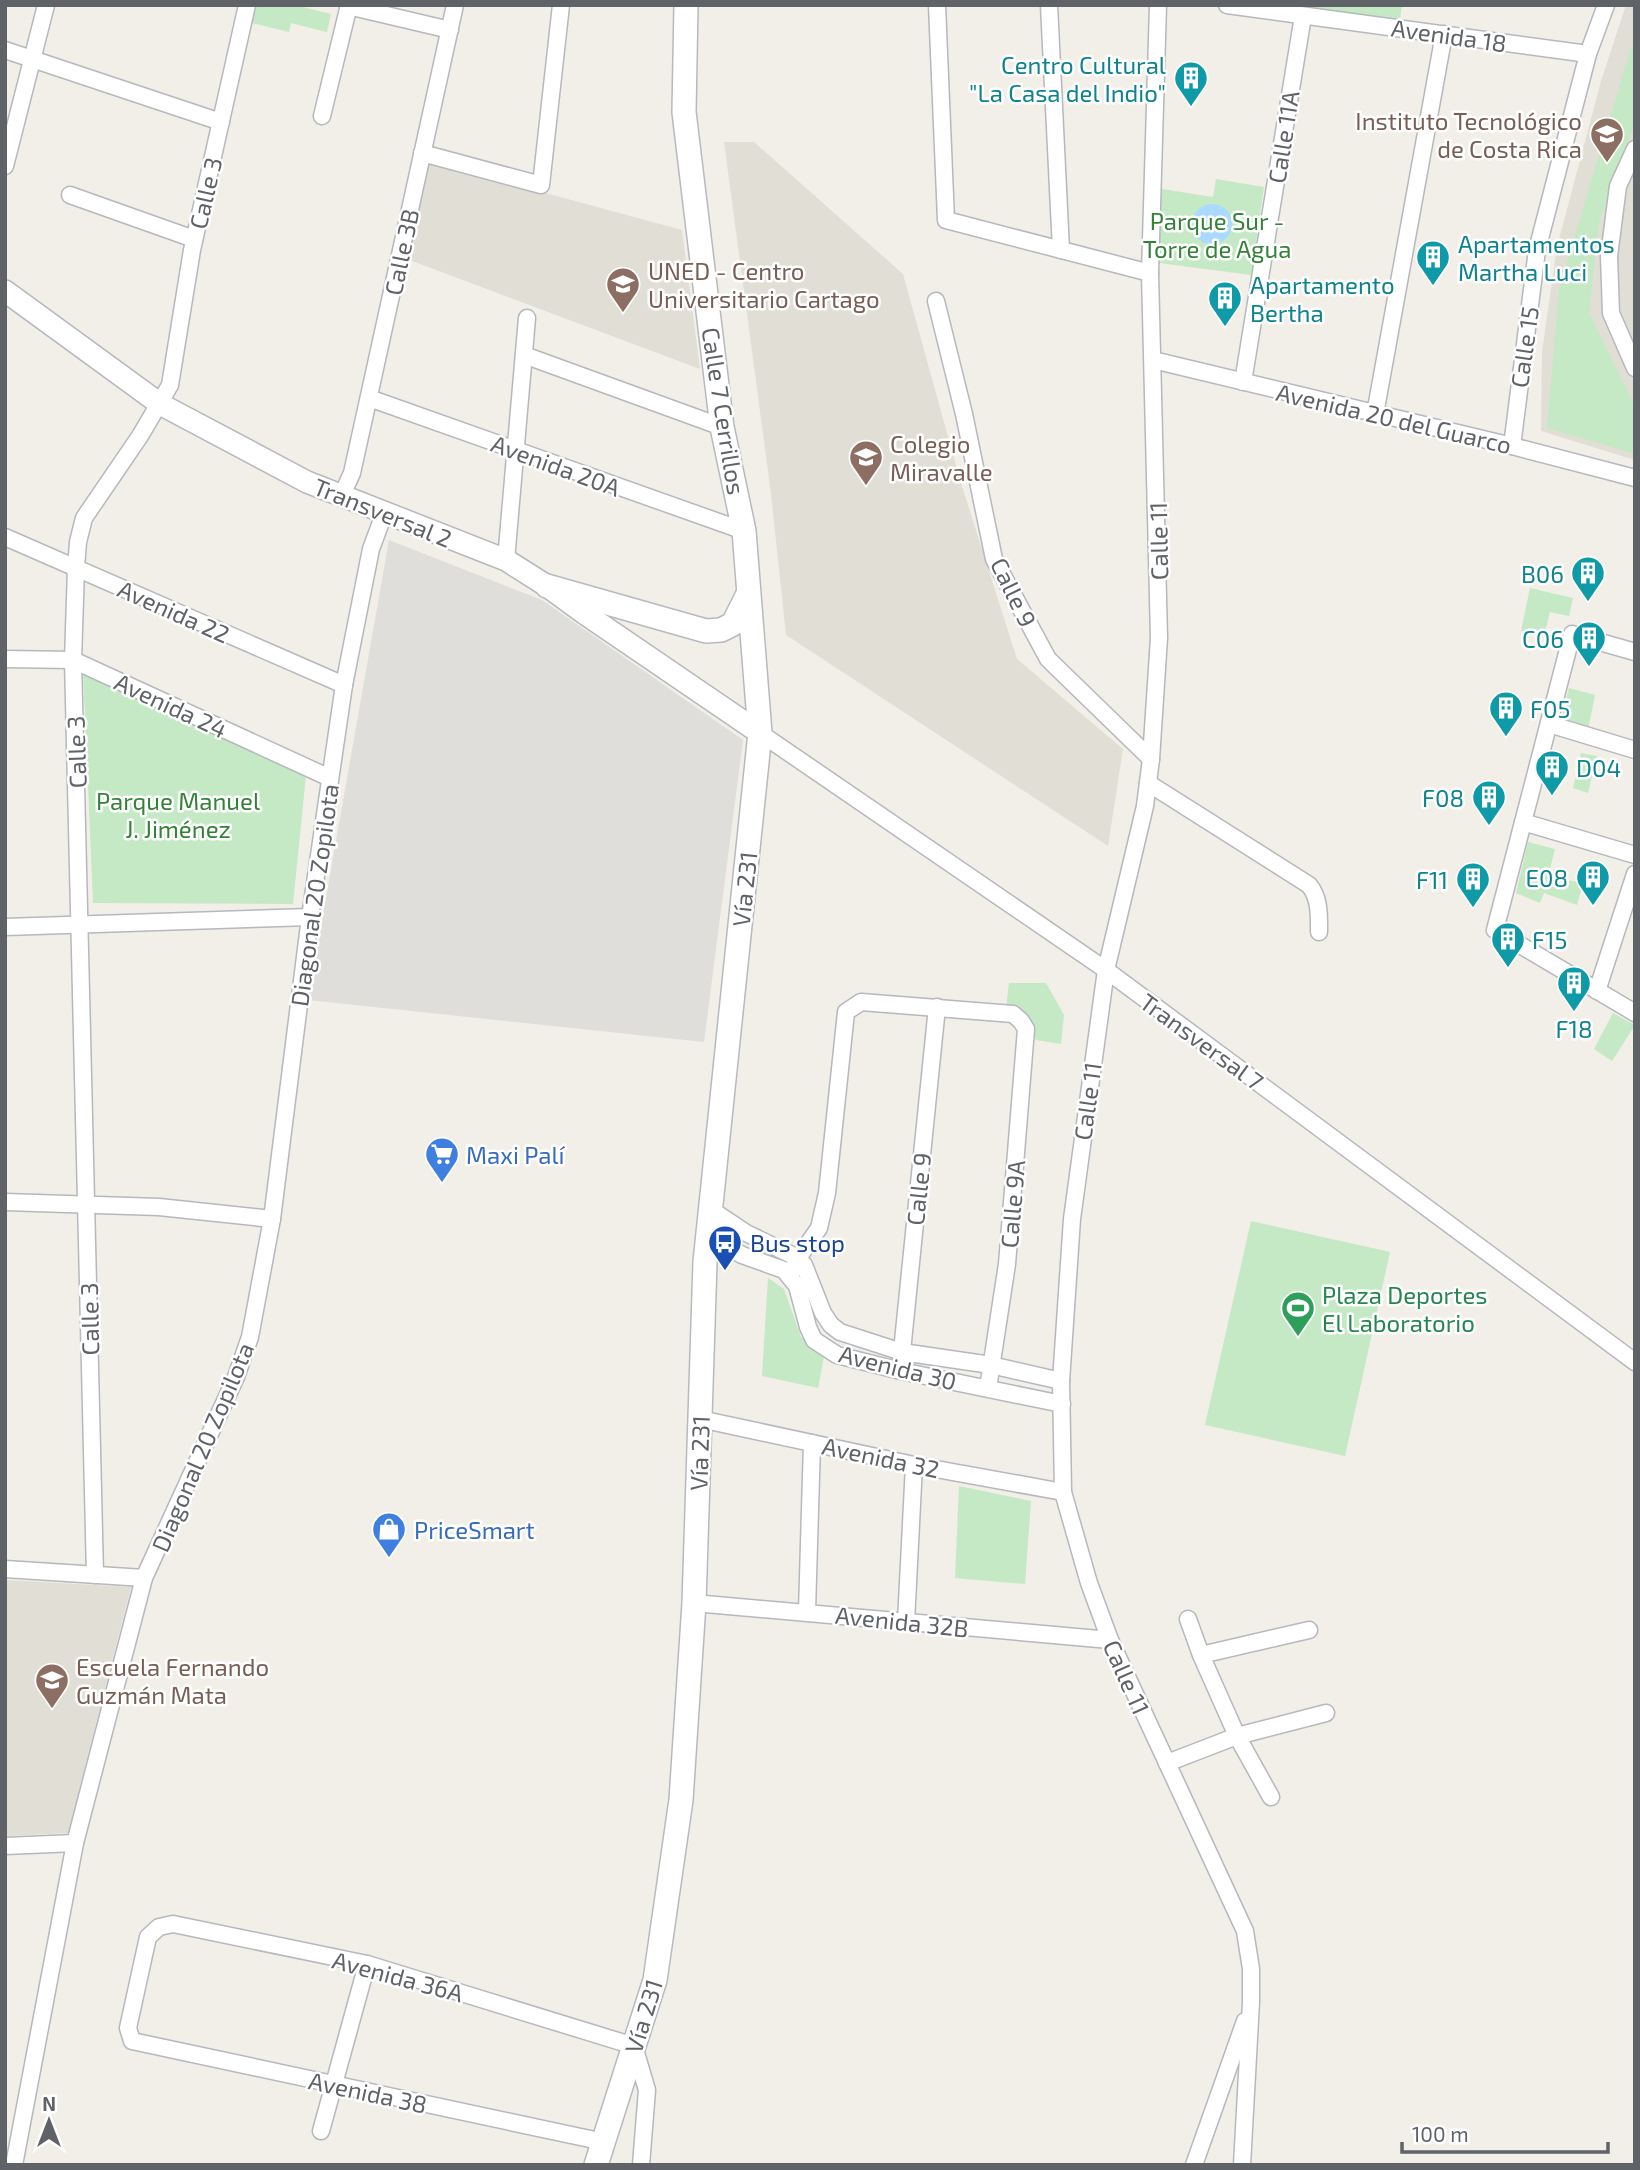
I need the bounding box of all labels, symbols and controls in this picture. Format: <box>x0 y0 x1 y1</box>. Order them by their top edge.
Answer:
street label: Avenida 18 <box>1389 13 1509 57</box>
place label: Centro Cultural "La Casa del Indio" <box>969 50 1166 107</box>
building icon: Centro Cultural "La Casa del Indio" <box>1172 59 1210 108</box>
street label: Calle 11A <box>1261 89 1305 185</box>
place label: Instituto Tecnológico de Costa Rica <box>1355 106 1582 163</box>
school or university icon: Instituto Tecnológico de Costa Rica <box>1588 115 1626 164</box>
street label: Calle 3 <box>183 154 227 232</box>
street label: Calle 3B <box>378 206 424 298</box>
park label: Parque Sur - Torre de Agua <box>1143 206 1291 263</box>
place label: Apartamentos Martha Luci <box>1458 229 1615 286</box>
building icon: Apartamentos Martha Luci <box>1414 238 1452 287</box>
place label: UNED - Centro Universitario Cartago <box>648 256 880 313</box>
school or university icon: UNED - Centro Universitario Cartago <box>604 265 642 314</box>
place label: Apartamento Bertha <box>1250 270 1395 327</box>
building icon: Apartamento Bertha <box>1206 279 1244 328</box>
street label: Calle 15 <box>1504 304 1544 390</box>
street label: Calle 7 Cerrillos <box>696 325 752 497</box>
street label: Avenida 20 del Guarco <box>1274 377 1514 459</box>
street label: Avenida 20A <box>488 428 624 502</box>
place label: Colegio Miravalle <box>890 429 993 486</box>
school or university icon: Colegio Miravalle <box>847 438 885 487</box>
street label: Transversal 2 <box>310 471 456 553</box>
street label: Calle 11 <box>1143 502 1173 580</box>
street label: Calle 9 <box>985 553 1043 631</box>
building icon: B06 <box>1569 554 1607 603</box>
place label: B06 <box>1521 559 1564 588</box>
street label: Avenida 22 <box>114 574 234 648</box>
building icon: C06 <box>1570 619 1608 668</box>
place label: C06 <box>1522 624 1564 653</box>
street label: Avenida 24 <box>110 666 232 744</box>
building icon: F05 <box>1487 689 1525 738</box>
place label: F05 <box>1530 694 1570 723</box>
street label: Calle 3 <box>60 715 92 789</box>
building icon: D04 <box>1533 748 1571 797</box>
place label: D04 <box>1576 753 1621 782</box>
building icon: F08 <box>1470 778 1508 827</box>
street label: Diagonal 20 Zopilota <box>284 782 344 1008</box>
place label: F08 <box>1422 783 1464 812</box>
park label: Parque Manuel J. Jiménez <box>96 786 260 843</box>
street label: Vía 231 <box>726 850 762 928</box>
building icon: E08 <box>1574 858 1612 907</box>
building icon: F11 <box>1454 860 1492 909</box>
place label: E08 <box>1526 863 1568 892</box>
place label: F11 <box>1416 865 1448 894</box>
building icon: F15 <box>1489 920 1527 969</box>
place label: F15 <box>1532 925 1567 954</box>
building icon: F18 <box>1555 964 1593 1013</box>
street label: Transversal 7 <box>1135 987 1269 1095</box>
place label: F18 <box>1555 1014 1593 1043</box>
street label: Calle 11 <box>1067 1060 1107 1142</box>
supermarket icon: Maxi Palí <box>423 1135 461 1184</box>
place label: Maxi Palí <box>466 1140 566 1169</box>
street label: Calle 9 <box>900 1151 936 1227</box>
street label: Calle 9A <box>994 1159 1030 1249</box>
bus stop icon: Bus stop <box>706 1223 744 1272</box>
place label: Bus stop <box>750 1228 845 1257</box>
place label: Plaza Deportes El Laboratorio <box>1322 1280 1487 1337</box>
street label: Calle 3 <box>74 1282 104 1356</box>
sports icon: Plaza Deportes El Laboratorio <box>1279 1289 1317 1338</box>
street label: Diagonal 20 Zopilota <box>145 1338 259 1556</box>
street label: Avenida 30 <box>836 1338 960 1396</box>
street label: Vía 231 <box>683 1415 715 1491</box>
street label: Avenida 32 <box>820 1430 942 1484</box>
shop icon: PriceSmart <box>370 1510 408 1559</box>
place label: PriceSmart <box>414 1515 535 1544</box>
street label: Avenida 32B <box>834 1600 970 1642</box>
street label: Calle 11 <box>1098 1635 1156 1719</box>
place label: Escuela Fernando Guzmán Mata <box>76 1652 269 1709</box>
school or university icon: Escuela Fernando Guzmán Mata <box>33 1661 71 1710</box>
street label: Avenida 36A <box>329 1945 467 2007</box>
street label: Vía 231 <box>618 1976 668 2056</box>
street label: Avenida 38 <box>306 2065 430 2119</box>
north arrow <box>14 2086 84 2156</box>
text: N <box>42 2092 56 2115</box>
scale bar <box>1402 2110 1608 2154</box>
text: 100 m <box>1412 2121 1469 2146</box>

